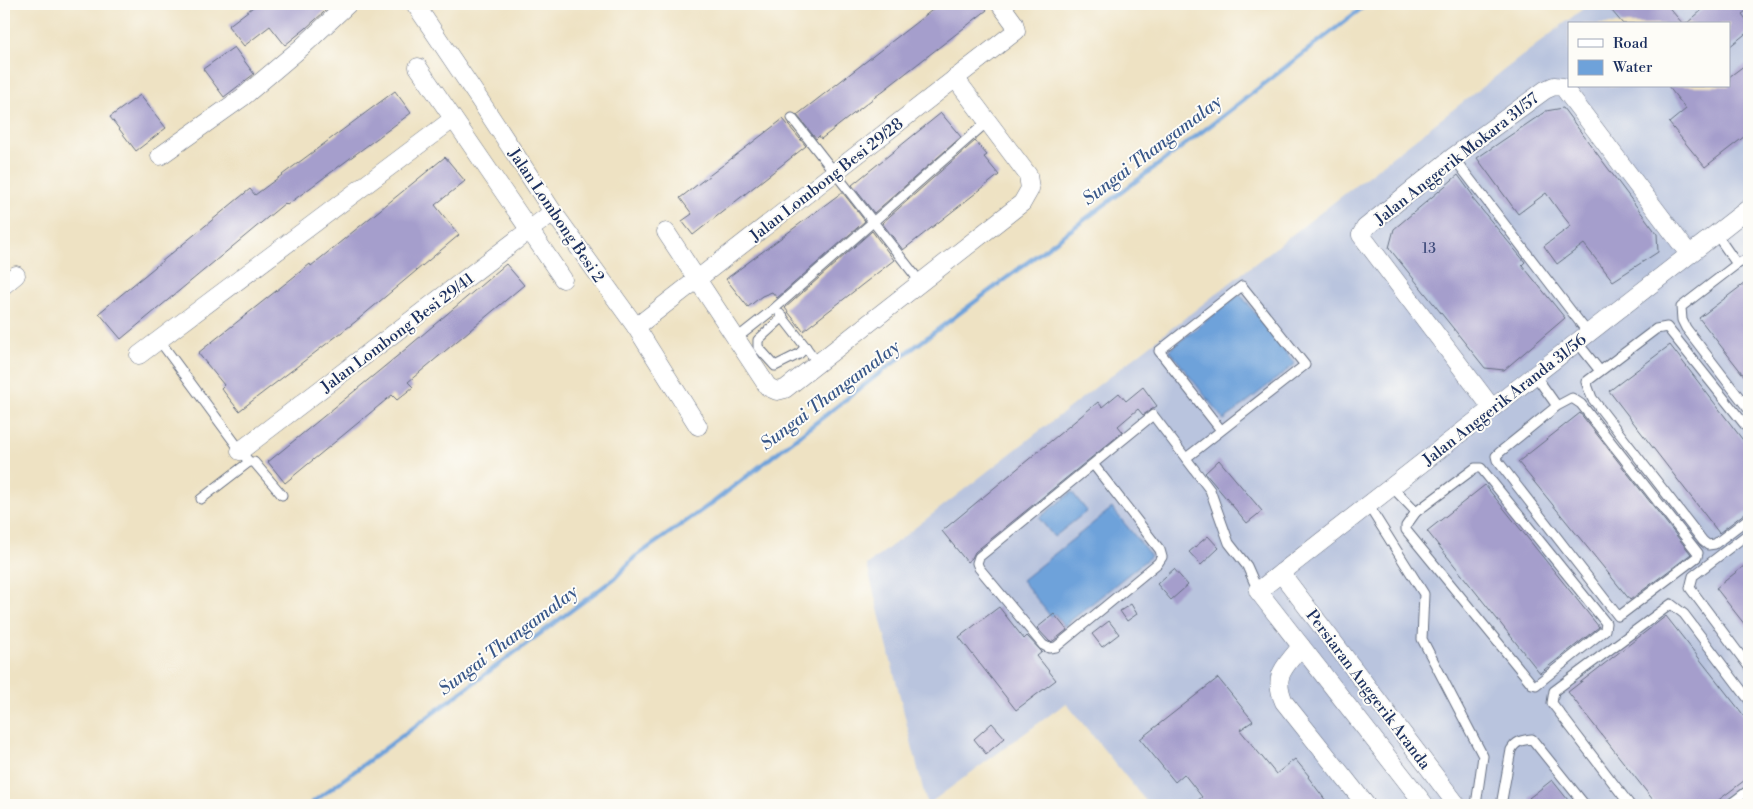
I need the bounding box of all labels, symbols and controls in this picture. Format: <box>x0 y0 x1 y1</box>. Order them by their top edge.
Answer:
legend <box>1568 22 1730 88</box>
text: Road <box>1613 34 1648 53</box>
text: Water <box>1612 58 1653 77</box>
street label: Jalan Anggerik Mokara 31/57 <box>1370 89 1543 230</box>
water label: Sungai Thangamalay <box>1078 90 1227 210</box>
street label: Jalan Lombong Besi 29/28 <box>745 114 907 246</box>
street label: Jalan Lombong Besi 2 <box>503 144 608 286</box>
house number: 13 <box>1422 240 1436 258</box>
street label: Jalan Lombong Besi 29/41 <box>316 269 478 398</box>
street label: Jalan Anggerik Aranda 31/56 <box>1418 329 1591 471</box>
water label: Sungai Thangamalay <box>756 335 905 455</box>
water label: Sungai Thangamalay <box>434 580 583 700</box>
street label: Persiaran Anggerik Aranda <box>1302 606 1435 774</box>

